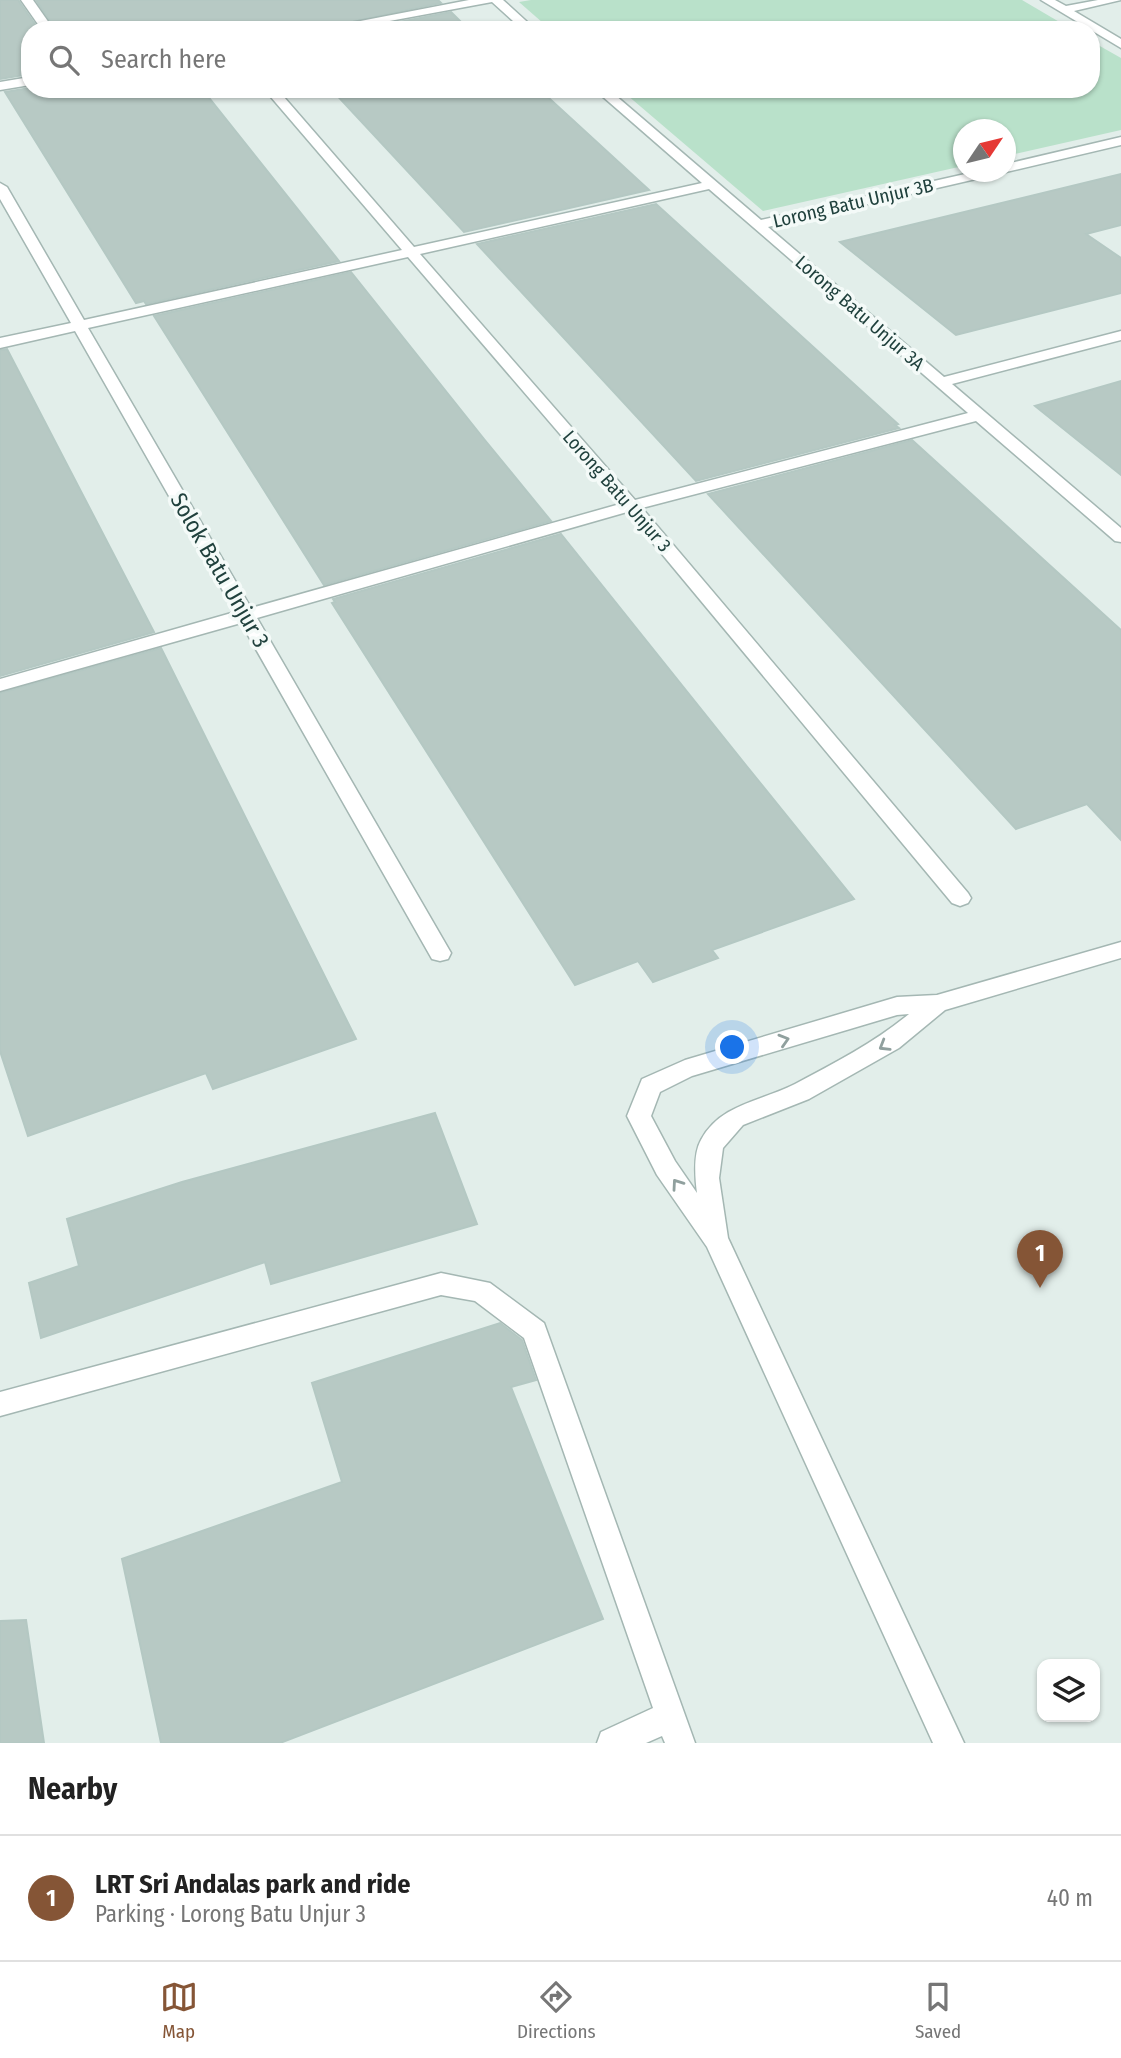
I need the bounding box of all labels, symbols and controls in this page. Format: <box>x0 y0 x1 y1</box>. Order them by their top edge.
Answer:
search box <box>21 21 1100 98</box>
icon: search <box>45 41 83 79</box>
text: Search here <box>101 44 226 75</box>
north arrow <box>953 119 1016 182</box>
street label: Lorong Batu Unjur 3B <box>771 173 935 233</box>
street label: Lorong Batu Unjur 3A <box>791 251 929 375</box>
street label: Lorong Batu Unjur 3 <box>558 426 676 556</box>
street label: Solok Batu Unjur 3 <box>164 488 276 652</box>
your location <box>715 1030 749 1064</box>
one-way arrow <box>778 1033 790 1048</box>
one-way arrow <box>878 1038 891 1051</box>
one-way arrow <box>673 1179 685 1192</box>
pin: 1 <box>1017 1230 1063 1288</box>
map controls <box>1037 1659 1100 1722</box>
button: layers <box>1037 1659 1100 1722</box>
text: Nearby <box>28 1771 117 1807</box>
text: LRT Sri Andalas park and ride <box>95 1869 410 1900</box>
text: 1 <box>46 1884 56 1912</box>
text: 40 m <box>1047 1884 1093 1912</box>
text: Parking · Lorong Batu Unjur 3 <box>95 1900 366 1928</box>
tab: Map <box>160 1978 198 2043</box>
tab: Directions <box>517 1978 596 2043</box>
tab: Saved <box>915 1978 961 2043</box>

